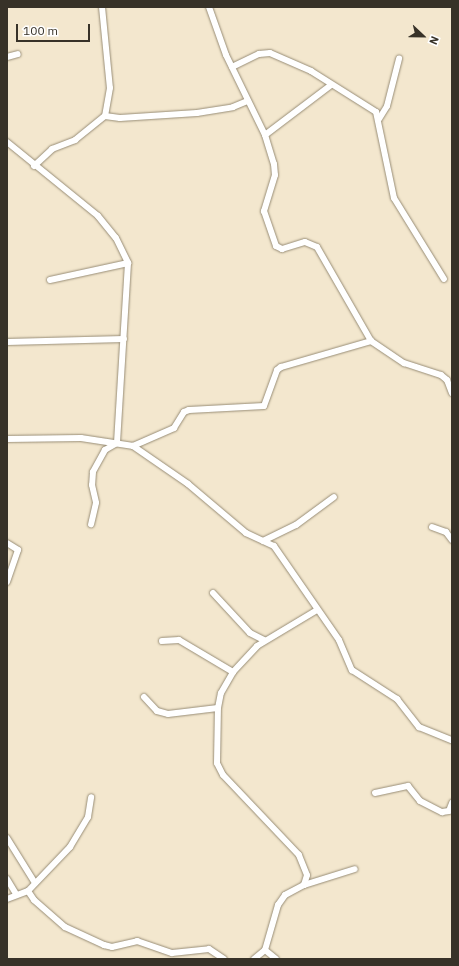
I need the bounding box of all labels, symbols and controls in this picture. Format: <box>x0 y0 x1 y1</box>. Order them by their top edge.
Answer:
scale bar <box>18 16 92 42</box>
north arrow <box>403 16 443 56</box>
text: 100 m <box>23 23 58 38</box>
text: N <box>426 34 442 47</box>

